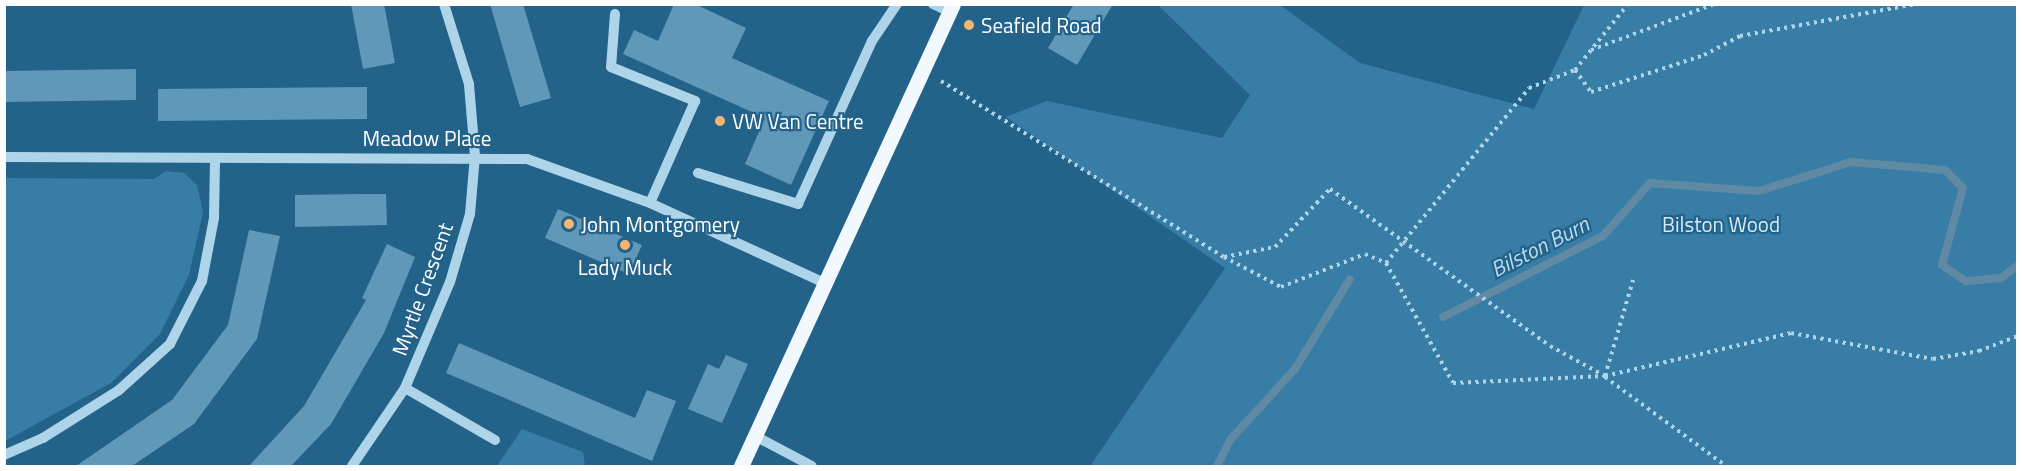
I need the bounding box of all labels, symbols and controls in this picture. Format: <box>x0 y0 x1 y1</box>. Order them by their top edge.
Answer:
place label: Seafield Road <box>981 12 1102 38</box>
marker: Seafield Road <box>962 18 976 32</box>
place label: VW Van Centre <box>732 108 864 134</box>
marker: VW Van Centre <box>713 114 727 128</box>
street label: Meadow Place <box>363 125 491 151</box>
place label: John Montgomery <box>581 211 740 237</box>
water label: Bilston Burn <box>1487 211 1593 283</box>
park label: Bilston Wood <box>1662 211 1780 237</box>
marker: John Montgomery <box>562 217 576 231</box>
street label: Myrtle Crescent <box>386 219 458 359</box>
marker: Lady Muck <box>618 238 632 252</box>
place label: Lady Muck <box>578 254 672 280</box>

